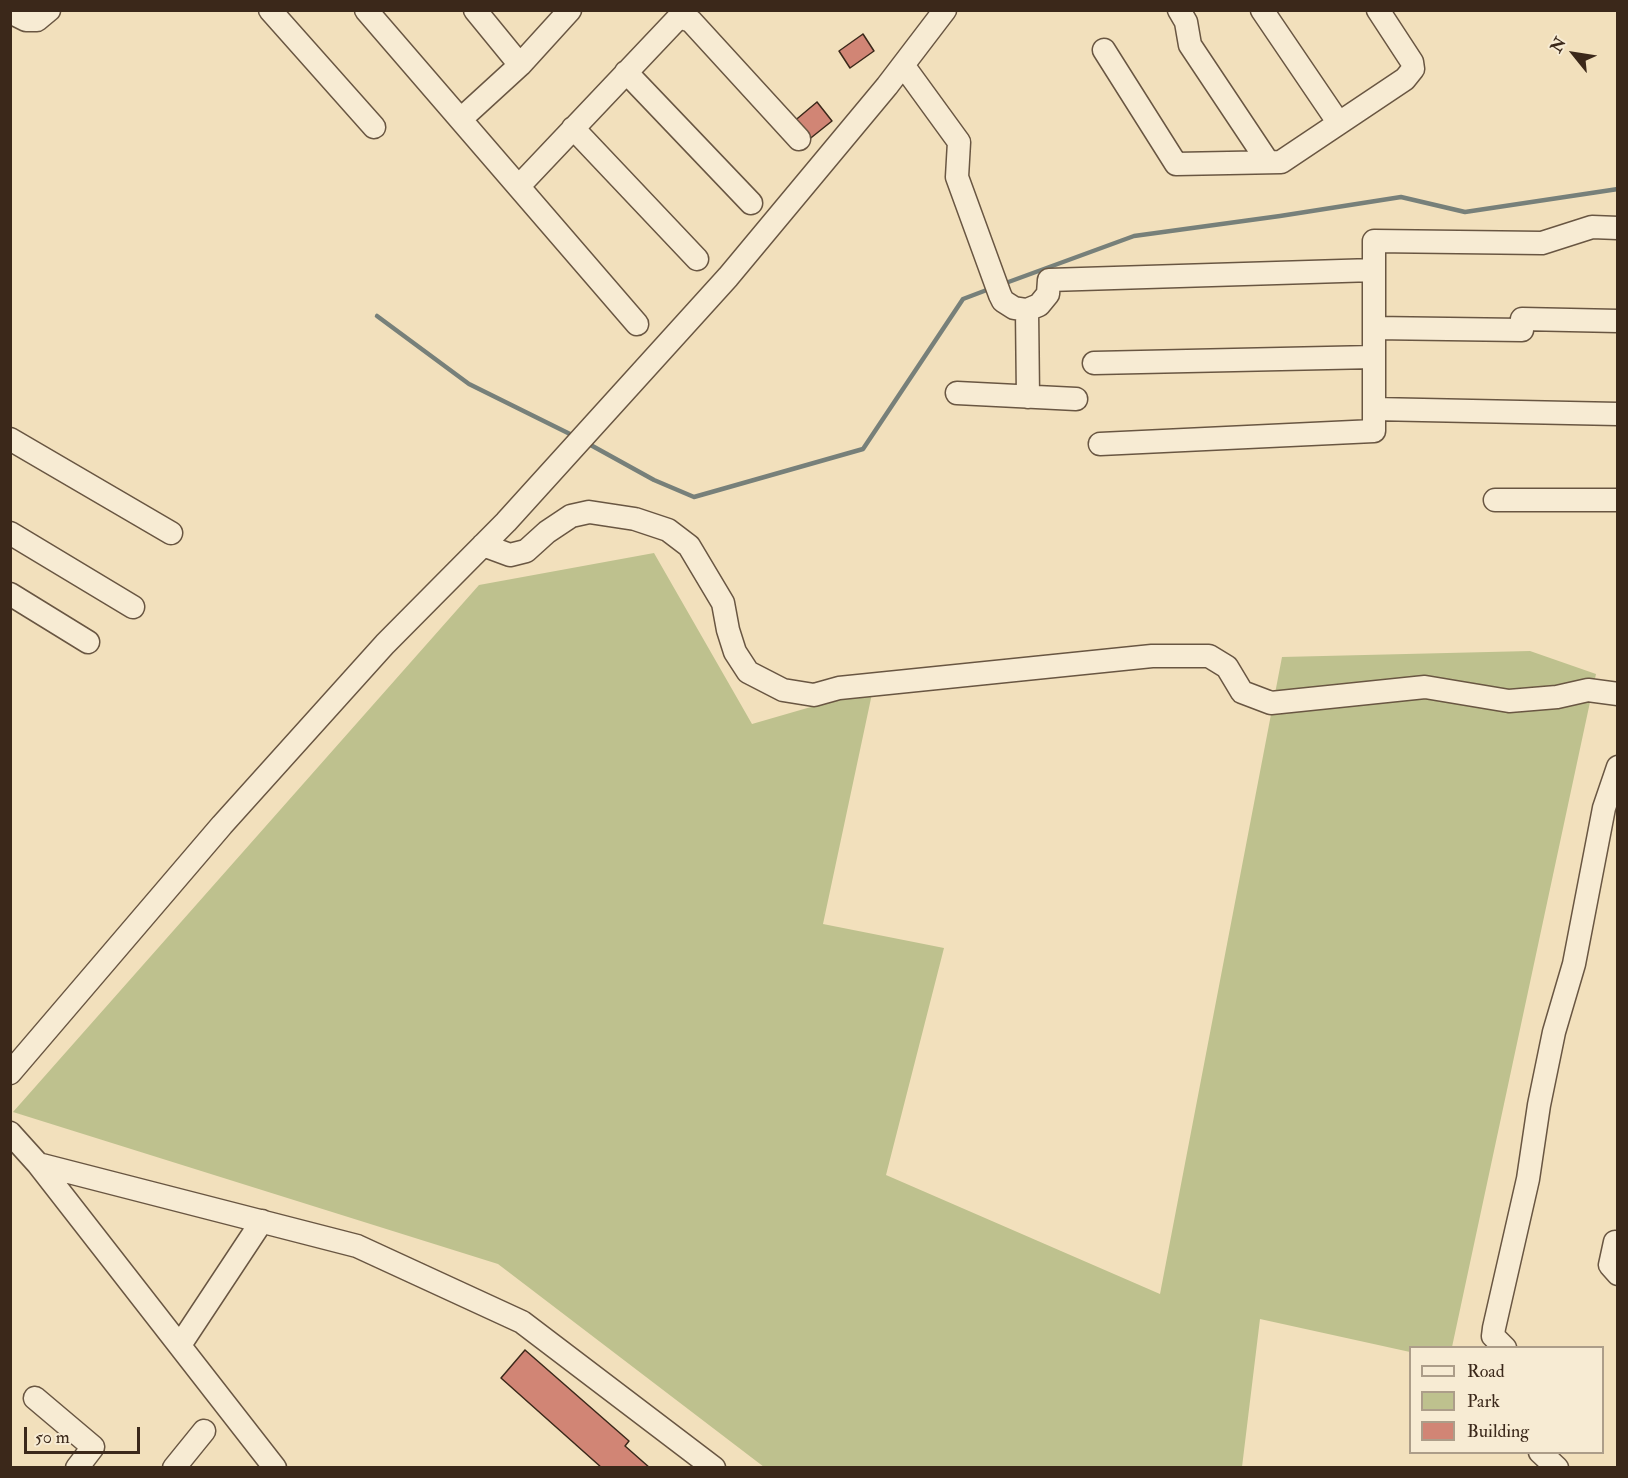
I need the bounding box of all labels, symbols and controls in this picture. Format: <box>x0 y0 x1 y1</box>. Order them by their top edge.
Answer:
north arrow <box>1544 24 1604 84</box>
text: N <box>1546 34 1571 56</box>
legend <box>1409 1346 1604 1454</box>
text: Road <box>1467 1360 1505 1383</box>
text: Park <box>1467 1390 1500 1413</box>
scale bar <box>27 1415 142 1453</box>
text: Building <box>1467 1420 1529 1443</box>
text: 50 m <box>35 1426 70 1449</box>

